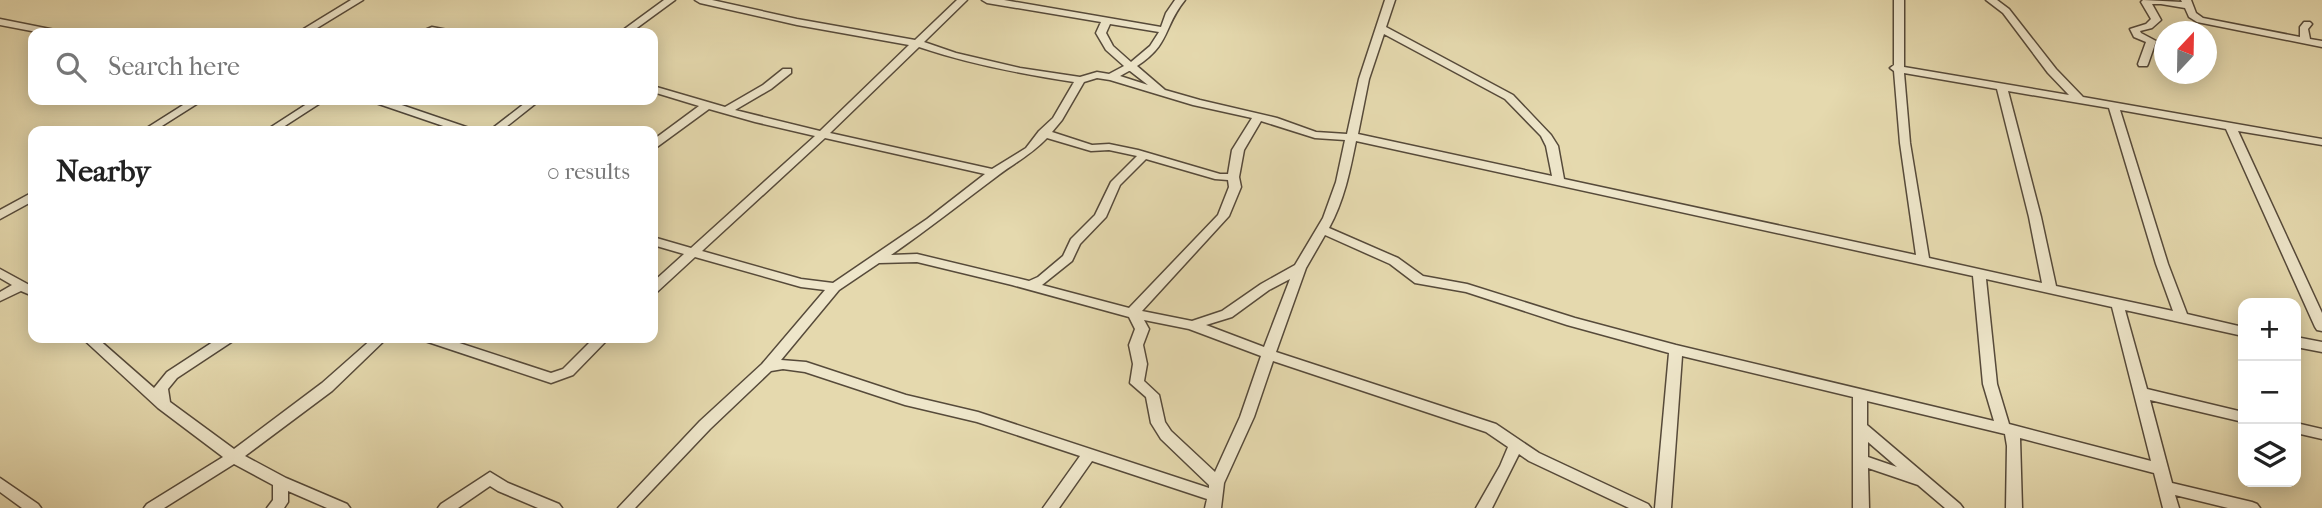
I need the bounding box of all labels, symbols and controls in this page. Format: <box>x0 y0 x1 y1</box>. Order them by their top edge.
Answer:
north arrow <box>2154 21 2217 84</box>
search box <box>28 28 658 105</box>
icon: search <box>52 48 90 86</box>
text: Search here <box>108 51 240 82</box>
text: Nearby <box>56 154 151 189</box>
text: 0 results <box>547 158 630 185</box>
map controls <box>2238 298 2301 487</box>
button: + <box>2238 298 2301 361</box>
button: − <box>2238 361 2301 424</box>
button: layers <box>2238 424 2301 487</box>

